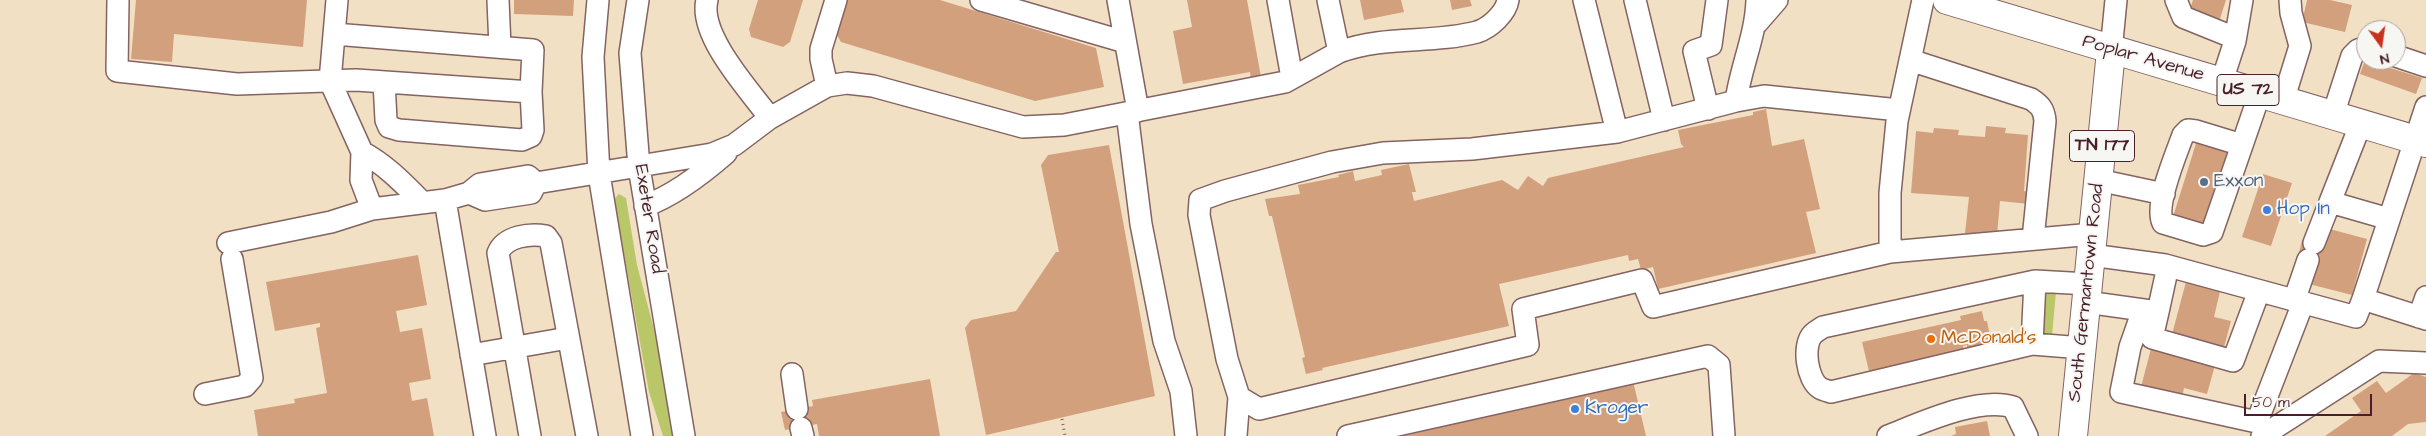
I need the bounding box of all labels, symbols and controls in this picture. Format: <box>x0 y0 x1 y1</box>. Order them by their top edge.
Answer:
north arrow <box>2356 20 2406 70</box>
street label: Poplar Avenue <box>2079 31 2207 87</box>
text: N <box>2378 48 2391 69</box>
road number: US 72 <box>2217 74 2279 106</box>
road number: TN 177 <box>2070 130 2134 162</box>
street label: Exeter Road <box>628 163 668 275</box>
place label: Exxon <box>2214 171 2263 193</box>
marker: Exxon <box>2198 176 2210 188</box>
street label: South Germantown Road <box>2064 183 2110 403</box>
place label: Hop In <box>2277 199 2330 221</box>
marker: Hop In <box>2261 204 2273 216</box>
place label: McDonald's <box>1941 328 2036 350</box>
marker: McDonald's <box>1925 333 1937 345</box>
scale bar <box>2246 384 2374 416</box>
text: 50 m <box>2252 392 2290 413</box>
place label: Kroger <box>1585 398 1648 420</box>
marker: Kroger <box>1569 403 1581 415</box>

